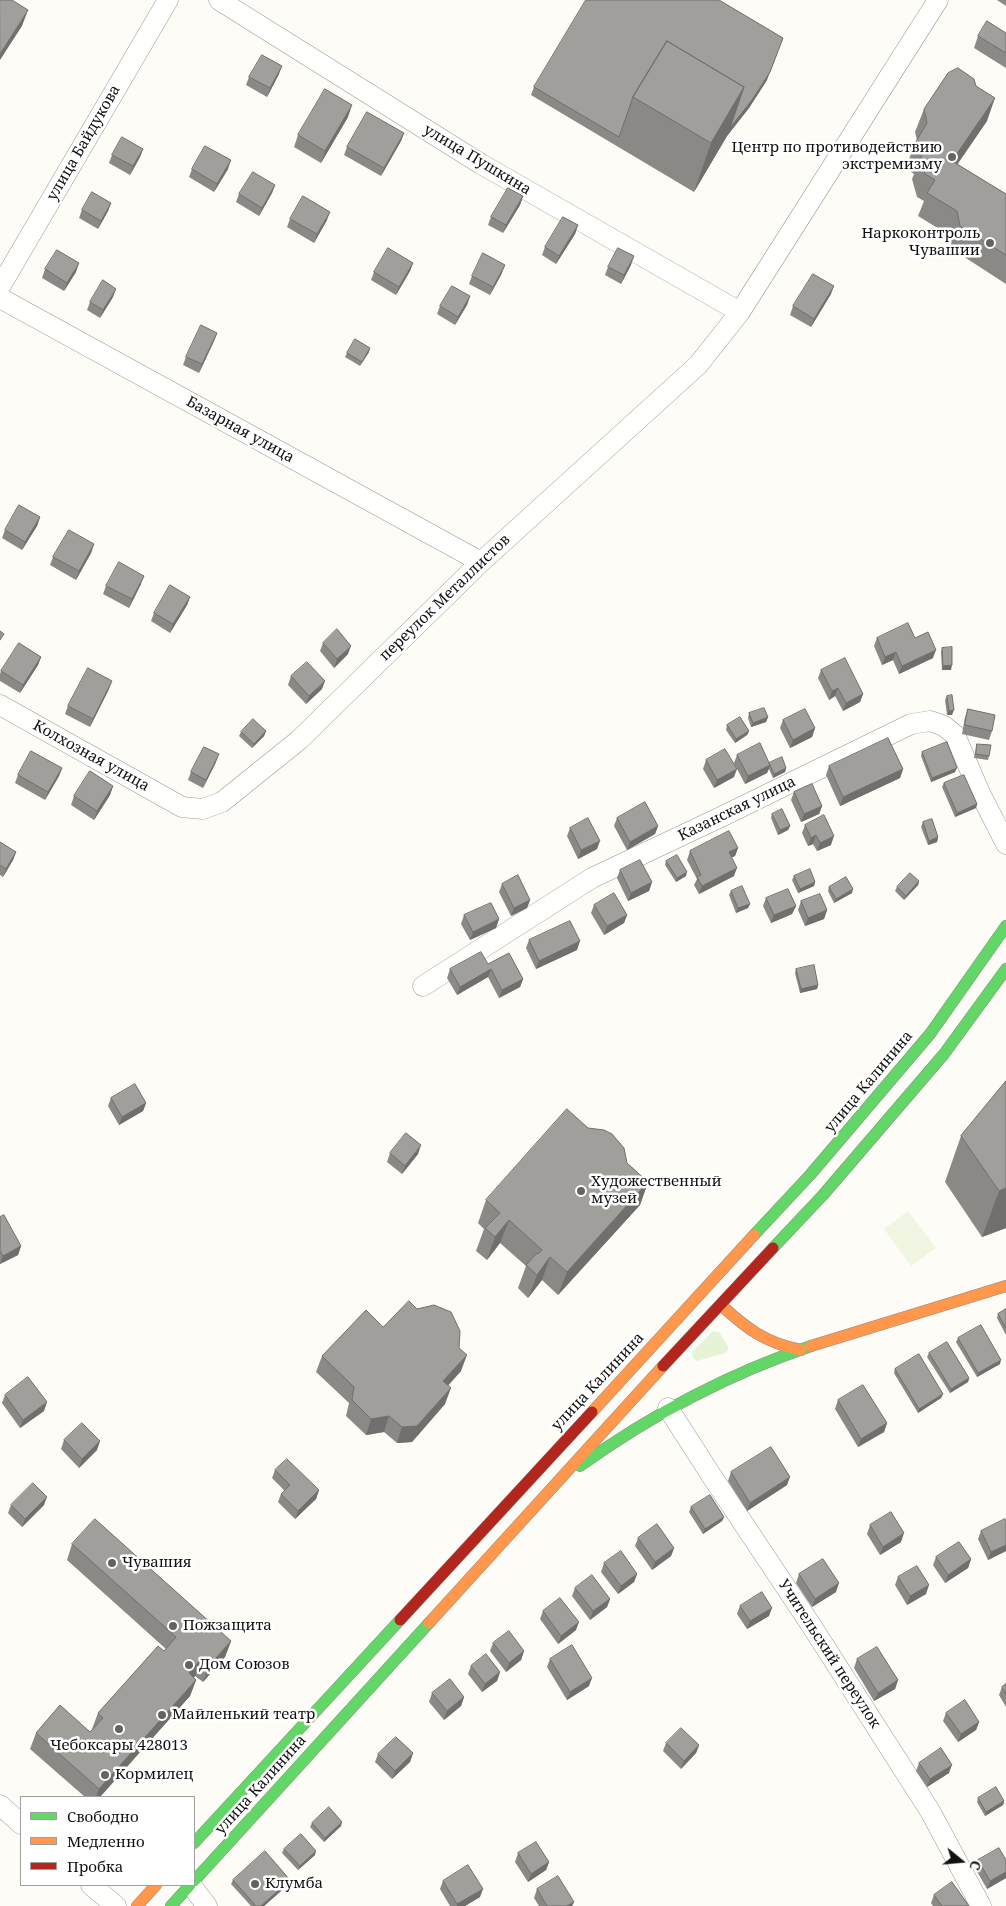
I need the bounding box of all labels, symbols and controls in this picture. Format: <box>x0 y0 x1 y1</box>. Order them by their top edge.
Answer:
street label: улица Байдукова <box>44 82 124 204</box>
street label: улица Пушкина <box>420 121 534 199</box>
place label: Центр по противодействию экстремизму <box>732 139 942 174</box>
marker: Центр по противодействию экстремизму <box>946 151 958 163</box>
place label: Наркоконтроль Чувашии <box>861 225 980 260</box>
marker: Наркоконтроль Чувашии <box>984 237 996 249</box>
street label: Базарная улица <box>183 393 297 467</box>
street label: переулок Металлистов <box>376 531 514 665</box>
street label: Колхозная улица <box>30 717 152 795</box>
street label: Казанская улица <box>675 773 799 845</box>
street label: улица Калинина <box>821 1027 917 1137</box>
place label: Художественный музей <box>591 1173 722 1208</box>
marker: Художественный музей <box>575 1185 587 1197</box>
street label: улица Калинина <box>548 1329 648 1435</box>
place label: Чувашия <box>122 1554 192 1572</box>
marker: Чувашия <box>106 1557 118 1569</box>
street label: Учительский переулок <box>774 1576 884 1732</box>
place label: Пожзащита <box>183 1617 272 1635</box>
marker: Пожзащита <box>167 1620 179 1632</box>
place label: Дом Союзов <box>199 1656 289 1674</box>
marker: Дом Союзов <box>183 1659 195 1671</box>
place label: Майленький театр <box>172 1706 315 1724</box>
marker: Майленький театр <box>156 1709 168 1721</box>
marker: Чебоксары 428013 <box>113 1723 125 1735</box>
street label: улица Калинина <box>212 1732 310 1838</box>
place label: Чебоксары 428013 <box>50 1737 188 1755</box>
place label: Кормилец <box>115 1766 193 1784</box>
marker: Кормилец <box>99 1769 111 1781</box>
legend <box>20 1796 195 1886</box>
text: Свободно <box>67 1806 139 1826</box>
text: Медленно <box>67 1831 145 1851</box>
north arrow <box>936 1836 986 1886</box>
text: Пробка <box>67 1856 123 1876</box>
text: С <box>965 1858 986 1873</box>
place label: Клумба <box>265 1875 323 1893</box>
marker: Клумба <box>249 1878 261 1890</box>

